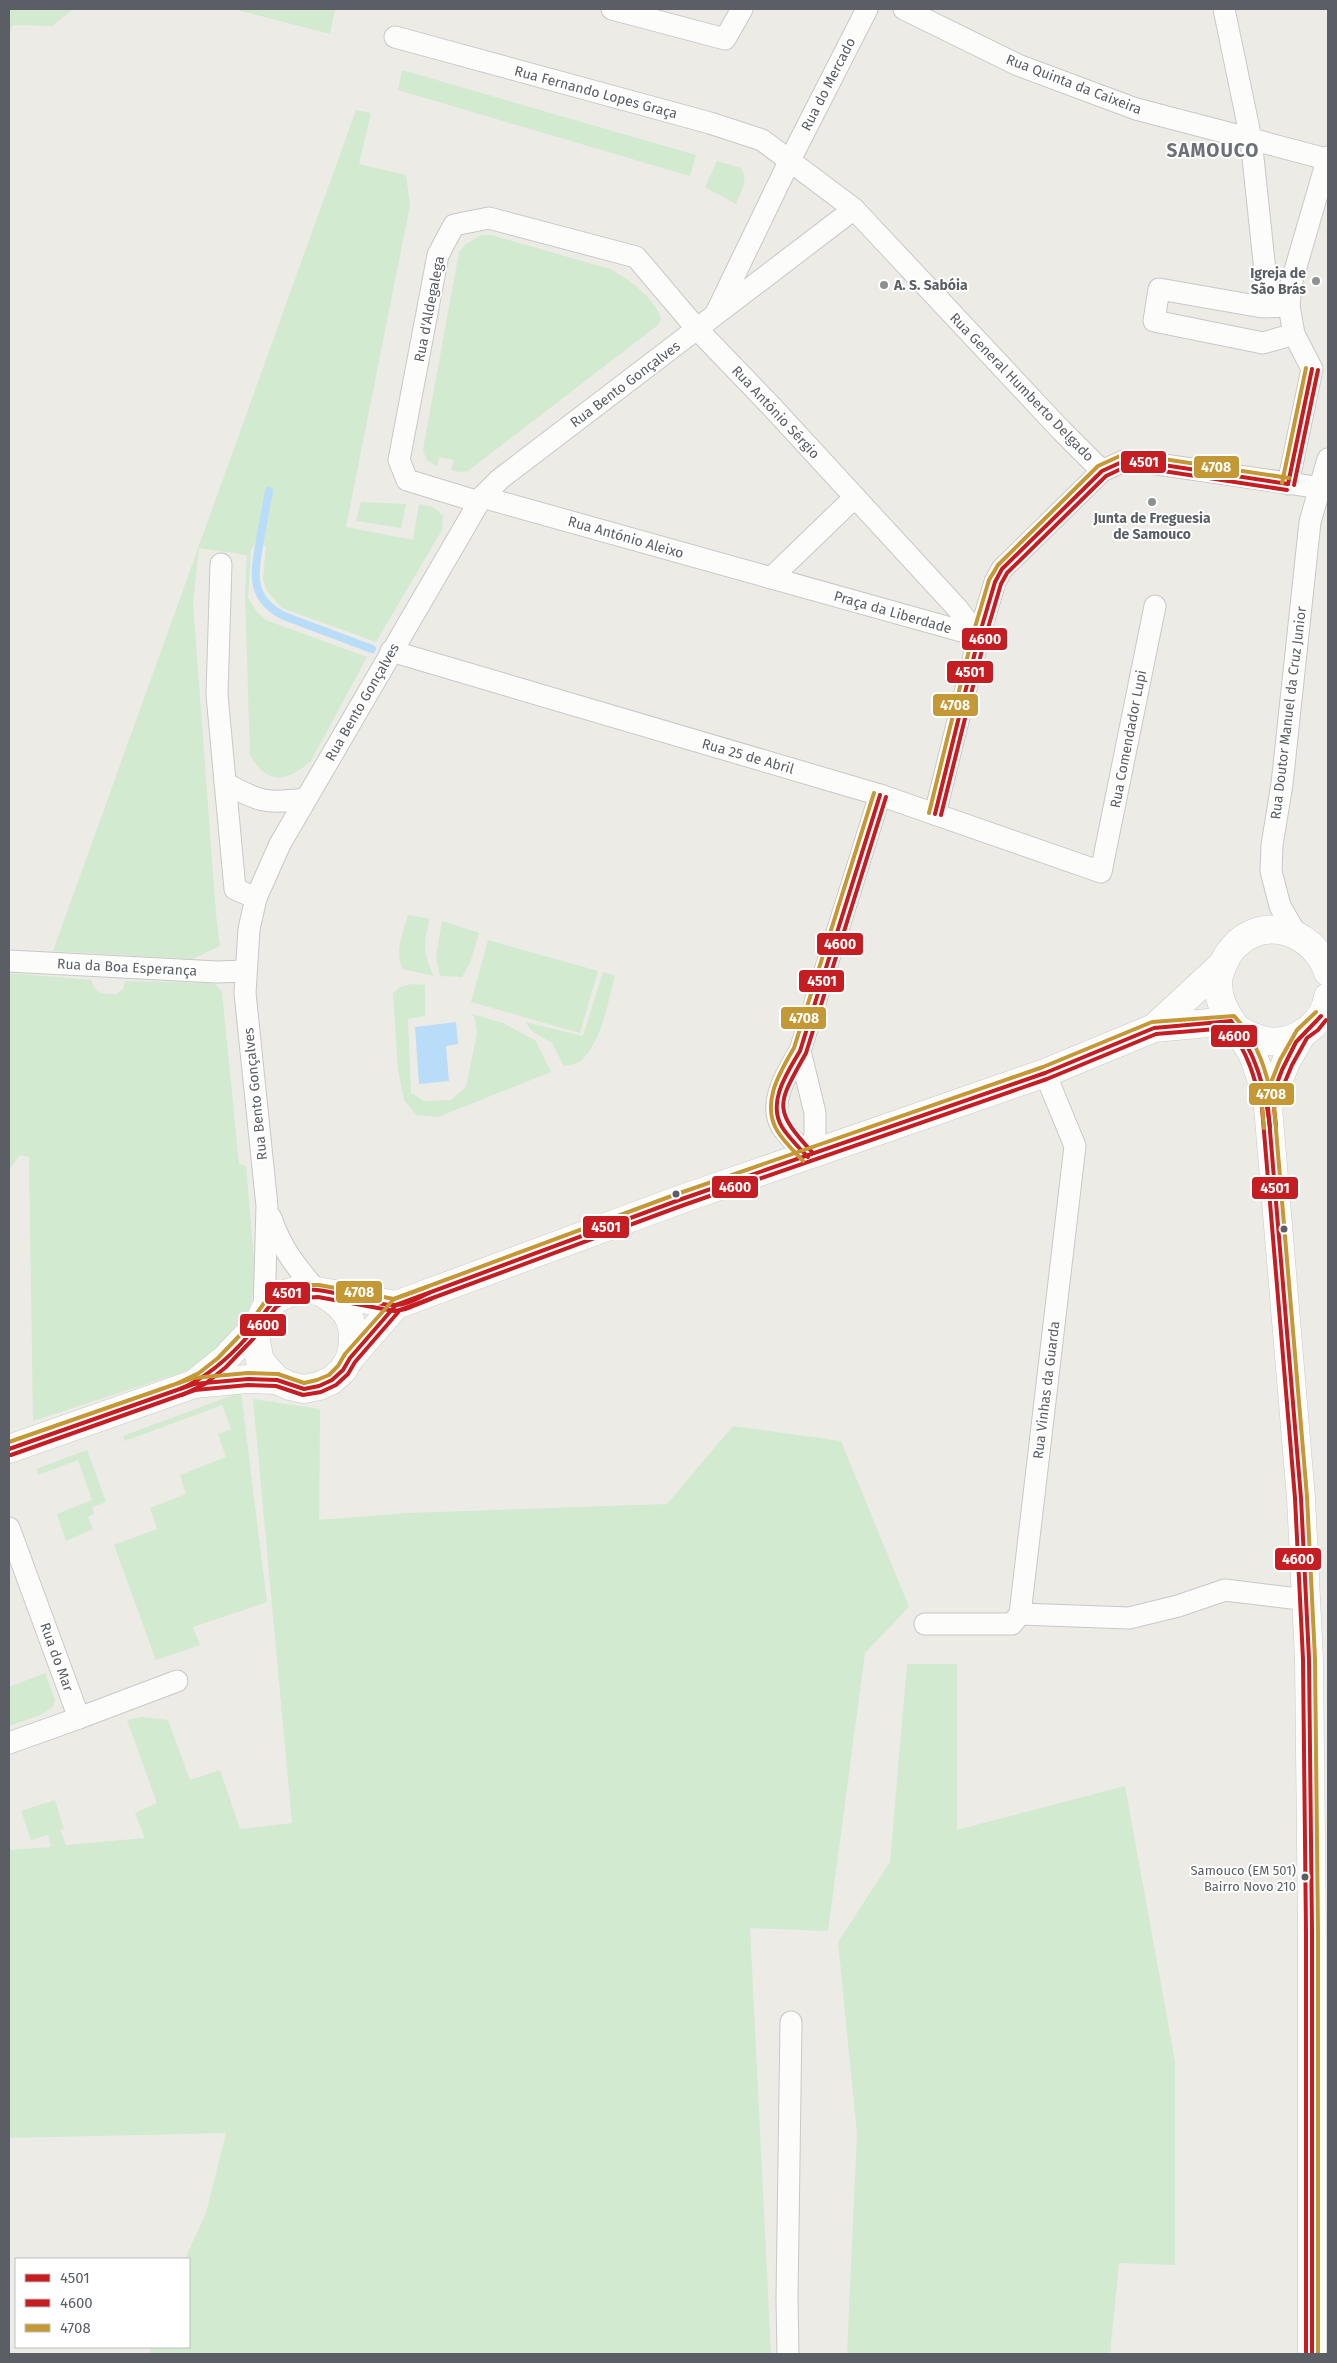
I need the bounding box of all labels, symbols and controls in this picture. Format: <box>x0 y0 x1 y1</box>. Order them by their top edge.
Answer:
street label: Rua do Mercado <box>798 35 859 134</box>
street label: Rua Quinta da Caixeira <box>1004 51 1144 118</box>
street label: Rua Fernando Lopes Graça <box>512 63 679 122</box>
district label: SAMOUCO <box>1167 139 1259 162</box>
street label: Rua d'Aldegalega <box>411 255 448 364</box>
place label: Igreja de São Brás <box>1250 265 1306 298</box>
marker: Igreja de São Brás <box>1310 275 1322 287</box>
place label: A. S. Sabóia <box>893 277 968 294</box>
marker: A. S. Sabóia <box>878 279 890 291</box>
street label: Rua General Humberto Delgado <box>946 309 1097 465</box>
street label: Rua Bento Gonçalves <box>567 337 684 431</box>
street label: Rua António Sérgio <box>728 362 823 462</box>
line badge: 4501 <box>1120 450 1167 474</box>
text: 4501 <box>1129 454 1159 471</box>
line badge: 4708 <box>1193 455 1240 479</box>
text: 4708 <box>1201 459 1231 476</box>
marker: Junta de Freguesia de Samouco <box>1146 496 1158 508</box>
place label: Junta de Freguesia de Samouco <box>1092 510 1211 543</box>
street label: Rua António Aleixo <box>566 513 686 562</box>
street label: Praça da Liberdade <box>832 588 954 637</box>
street label: Rua Doutor Manuel da Cruz Junior <box>1267 605 1310 821</box>
line badge: 4600 <box>961 627 1008 651</box>
text: 4600 <box>969 631 1001 648</box>
street label: Rua Bento Gonçalves <box>322 640 403 764</box>
line badge: 4501 <box>946 660 994 684</box>
text: 4501 <box>955 664 985 681</box>
street label: Rua Comendador Lupi <box>1107 669 1150 810</box>
line badge: 4708 <box>932 693 979 717</box>
text: 4708 <box>940 697 970 714</box>
street label: Rua 25 de Abril <box>700 735 796 778</box>
line badge: 4600 <box>816 932 864 956</box>
text: 4600 <box>824 936 856 953</box>
street label: Rua da Boa Esperança <box>56 955 197 980</box>
line badge: 4501 <box>798 969 845 993</box>
text: 4501 <box>807 973 837 990</box>
line badge: 4708 <box>780 1006 827 1030</box>
text: 4708 <box>789 1010 819 1027</box>
line badge: 4600 <box>1210 1024 1258 1048</box>
street label: Rua Bento Gonçalves <box>240 1026 271 1161</box>
text: 4600 <box>1218 1028 1250 1045</box>
line badge: 4708 <box>1248 1082 1295 1106</box>
text: 4708 <box>1256 1086 1286 1103</box>
line badge: 4600 <box>711 1175 759 1199</box>
line badge: 4501 <box>1251 1176 1299 1200</box>
text: 4600 <box>719 1179 751 1196</box>
text: 4501 <box>1260 1180 1290 1197</box>
unlabelled marker <box>671 1189 681 1199</box>
line badge: 4501 <box>582 1215 630 1239</box>
text: 4501 <box>591 1219 621 1236</box>
unlabelled marker <box>1279 1224 1289 1234</box>
line badge: 4708 <box>335 1280 383 1304</box>
line badge: 4501 <box>264 1281 311 1305</box>
text: 4708 <box>344 1284 374 1301</box>
text: 4501 <box>272 1285 302 1302</box>
line badge: 4600 <box>239 1313 287 1337</box>
text: 4600 <box>247 1317 279 1334</box>
street label: Rua Vinhas da Guarda <box>1030 1320 1063 1460</box>
line badge: 4600 <box>1274 1547 1322 1571</box>
text: 4600 <box>1282 1551 1314 1568</box>
street label: Rua do Mar <box>36 1620 77 1695</box>
place label: Samouco (EM 501) Bairro Novo 210 <box>1191 1863 1296 1894</box>
marker: Samouco (EM 501) Bairro Novo 210 <box>1300 1872 1310 1882</box>
legend <box>15 2258 190 2348</box>
text: 4501 <box>60 2269 90 2287</box>
text: 4600 <box>60 2294 93 2312</box>
text: 4708 <box>60 2319 91 2337</box>

